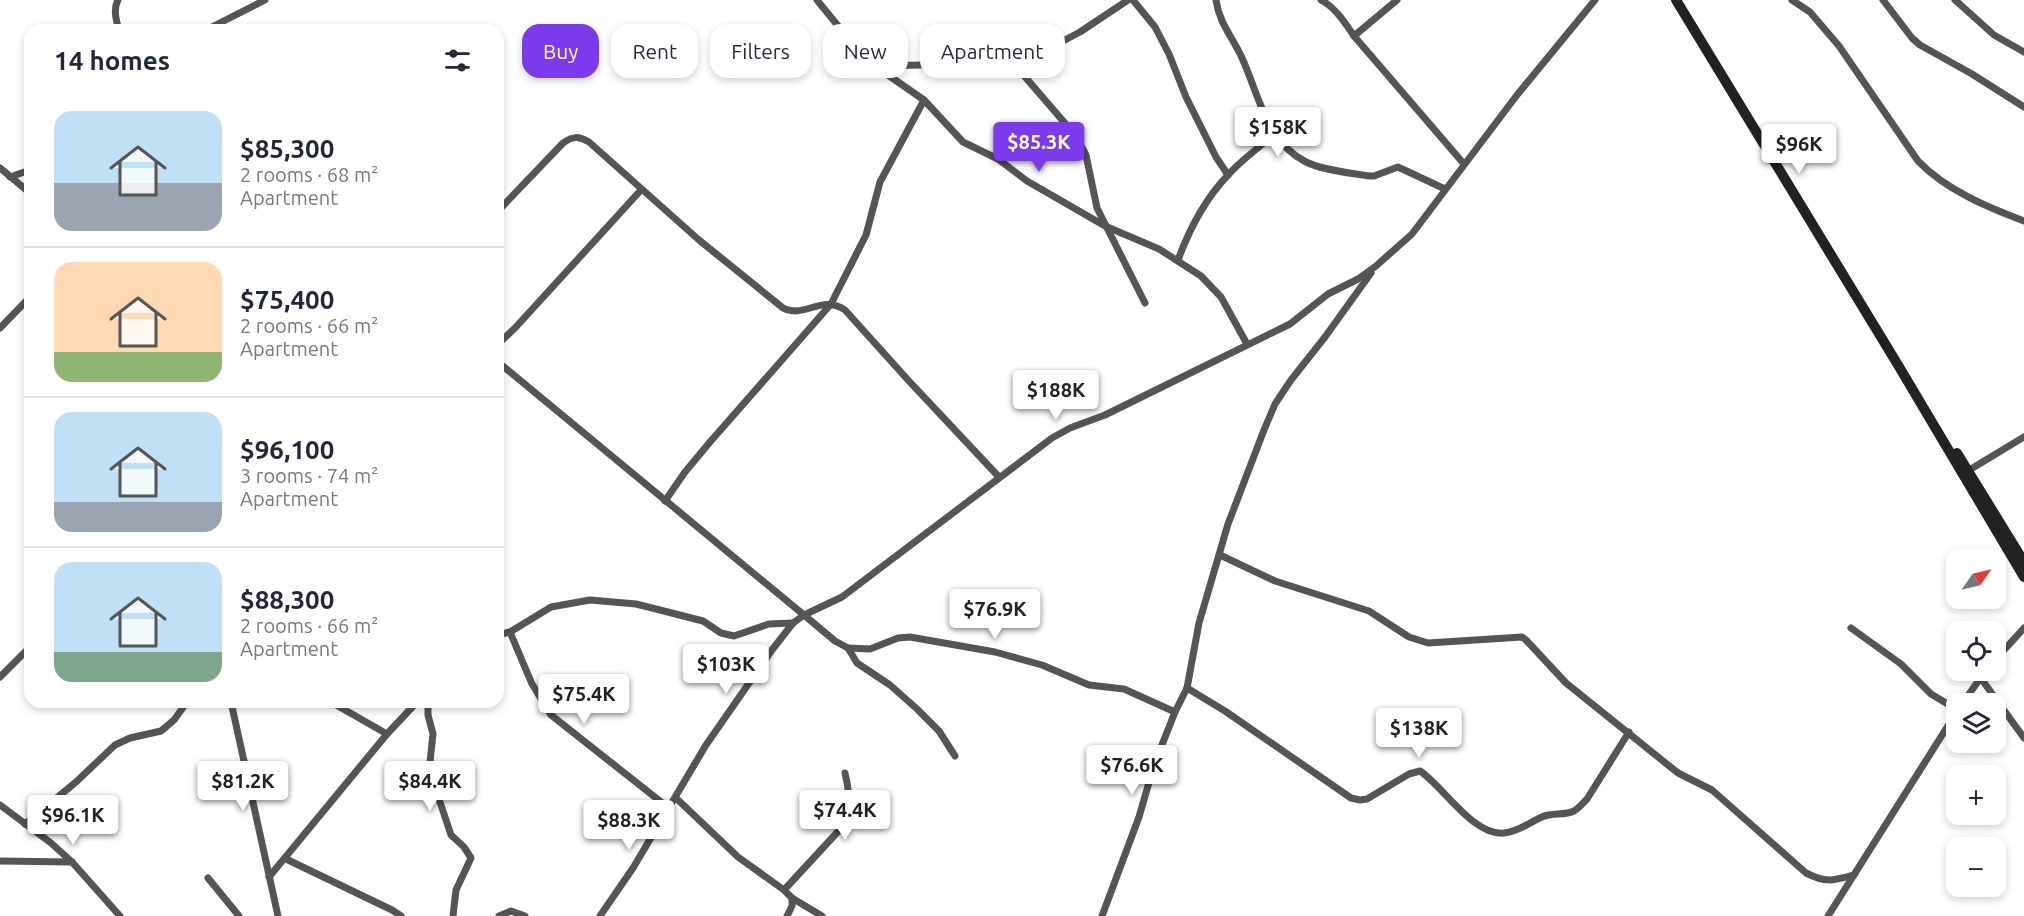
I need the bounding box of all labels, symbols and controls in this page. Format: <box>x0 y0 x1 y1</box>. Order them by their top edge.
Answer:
chip: Buy <box>522 24 599 78</box>
chip: Rent <box>611 24 698 78</box>
chip: Filters <box>710 24 811 78</box>
chip: New <box>823 24 908 78</box>
chip: Apartment <box>920 24 1065 78</box>
icon: filters <box>441 44 474 77</box>
text: 14 homes <box>54 46 170 75</box>
pin: $158K <box>1236 107 1320 158</box>
text: $158K <box>1249 115 1307 138</box>
pin: $85.3K <box>990 122 1088 173</box>
pin: $96K <box>1763 124 1835 175</box>
text: $85.3K <box>1007 130 1071 153</box>
text: $96K <box>1775 132 1823 155</box>
text: $85,300 <box>240 134 334 163</box>
icon: home <box>102 135 174 207</box>
text: 2 rooms · 68 m² <box>240 163 378 186</box>
text: Apartment <box>240 186 338 209</box>
text: $75,400 <box>240 285 334 314</box>
icon: home <box>102 286 174 358</box>
text: 2 rooms · 66 m² <box>240 314 378 337</box>
text: Apartment <box>240 337 338 360</box>
pin: $188K <box>1014 370 1098 421</box>
text: $188K <box>1027 378 1085 401</box>
text: $96,100 <box>240 435 334 464</box>
icon: home <box>102 436 174 508</box>
text: 3 rooms · 74 m² <box>240 464 378 487</box>
text: Apartment <box>240 487 338 510</box>
north arrow <box>1946 549 2006 609</box>
map controls <box>1946 549 2006 897</box>
text: $88,300 <box>240 585 334 614</box>
icon: home <box>102 586 174 658</box>
pin: $76.9K <box>946 589 1044 640</box>
text: $76.9K <box>963 597 1027 620</box>
text: 2 rooms · 66 m² <box>240 614 378 637</box>
button: locate <box>1946 621 2006 681</box>
text: Apartment <box>240 637 338 660</box>
pin: $103K <box>684 644 768 695</box>
text: $103K <box>697 652 755 675</box>
pin: $75.4K <box>535 674 633 725</box>
text: $75.4K <box>552 682 616 705</box>
button: layers <box>1946 693 2006 753</box>
pin: $138K <box>1377 708 1461 759</box>
text: $138K <box>1390 716 1448 739</box>
pin: $76.6K <box>1083 745 1181 796</box>
text: $76.6K <box>1100 753 1164 776</box>
pin: $81.2K <box>194 761 292 812</box>
pin: $84.4K <box>381 761 479 812</box>
button: + <box>1946 765 2006 825</box>
text: $81.2K <box>211 769 275 792</box>
text: $84.4K <box>398 769 462 792</box>
pin: $74.4K <box>796 790 894 841</box>
pin: $96.1K <box>24 795 122 846</box>
text: $74.4K <box>813 798 877 821</box>
pin: $88.3K <box>580 800 678 851</box>
text: $96.1K <box>41 803 105 826</box>
text: $88.3K <box>597 808 661 831</box>
button: − <box>1946 837 2006 897</box>

